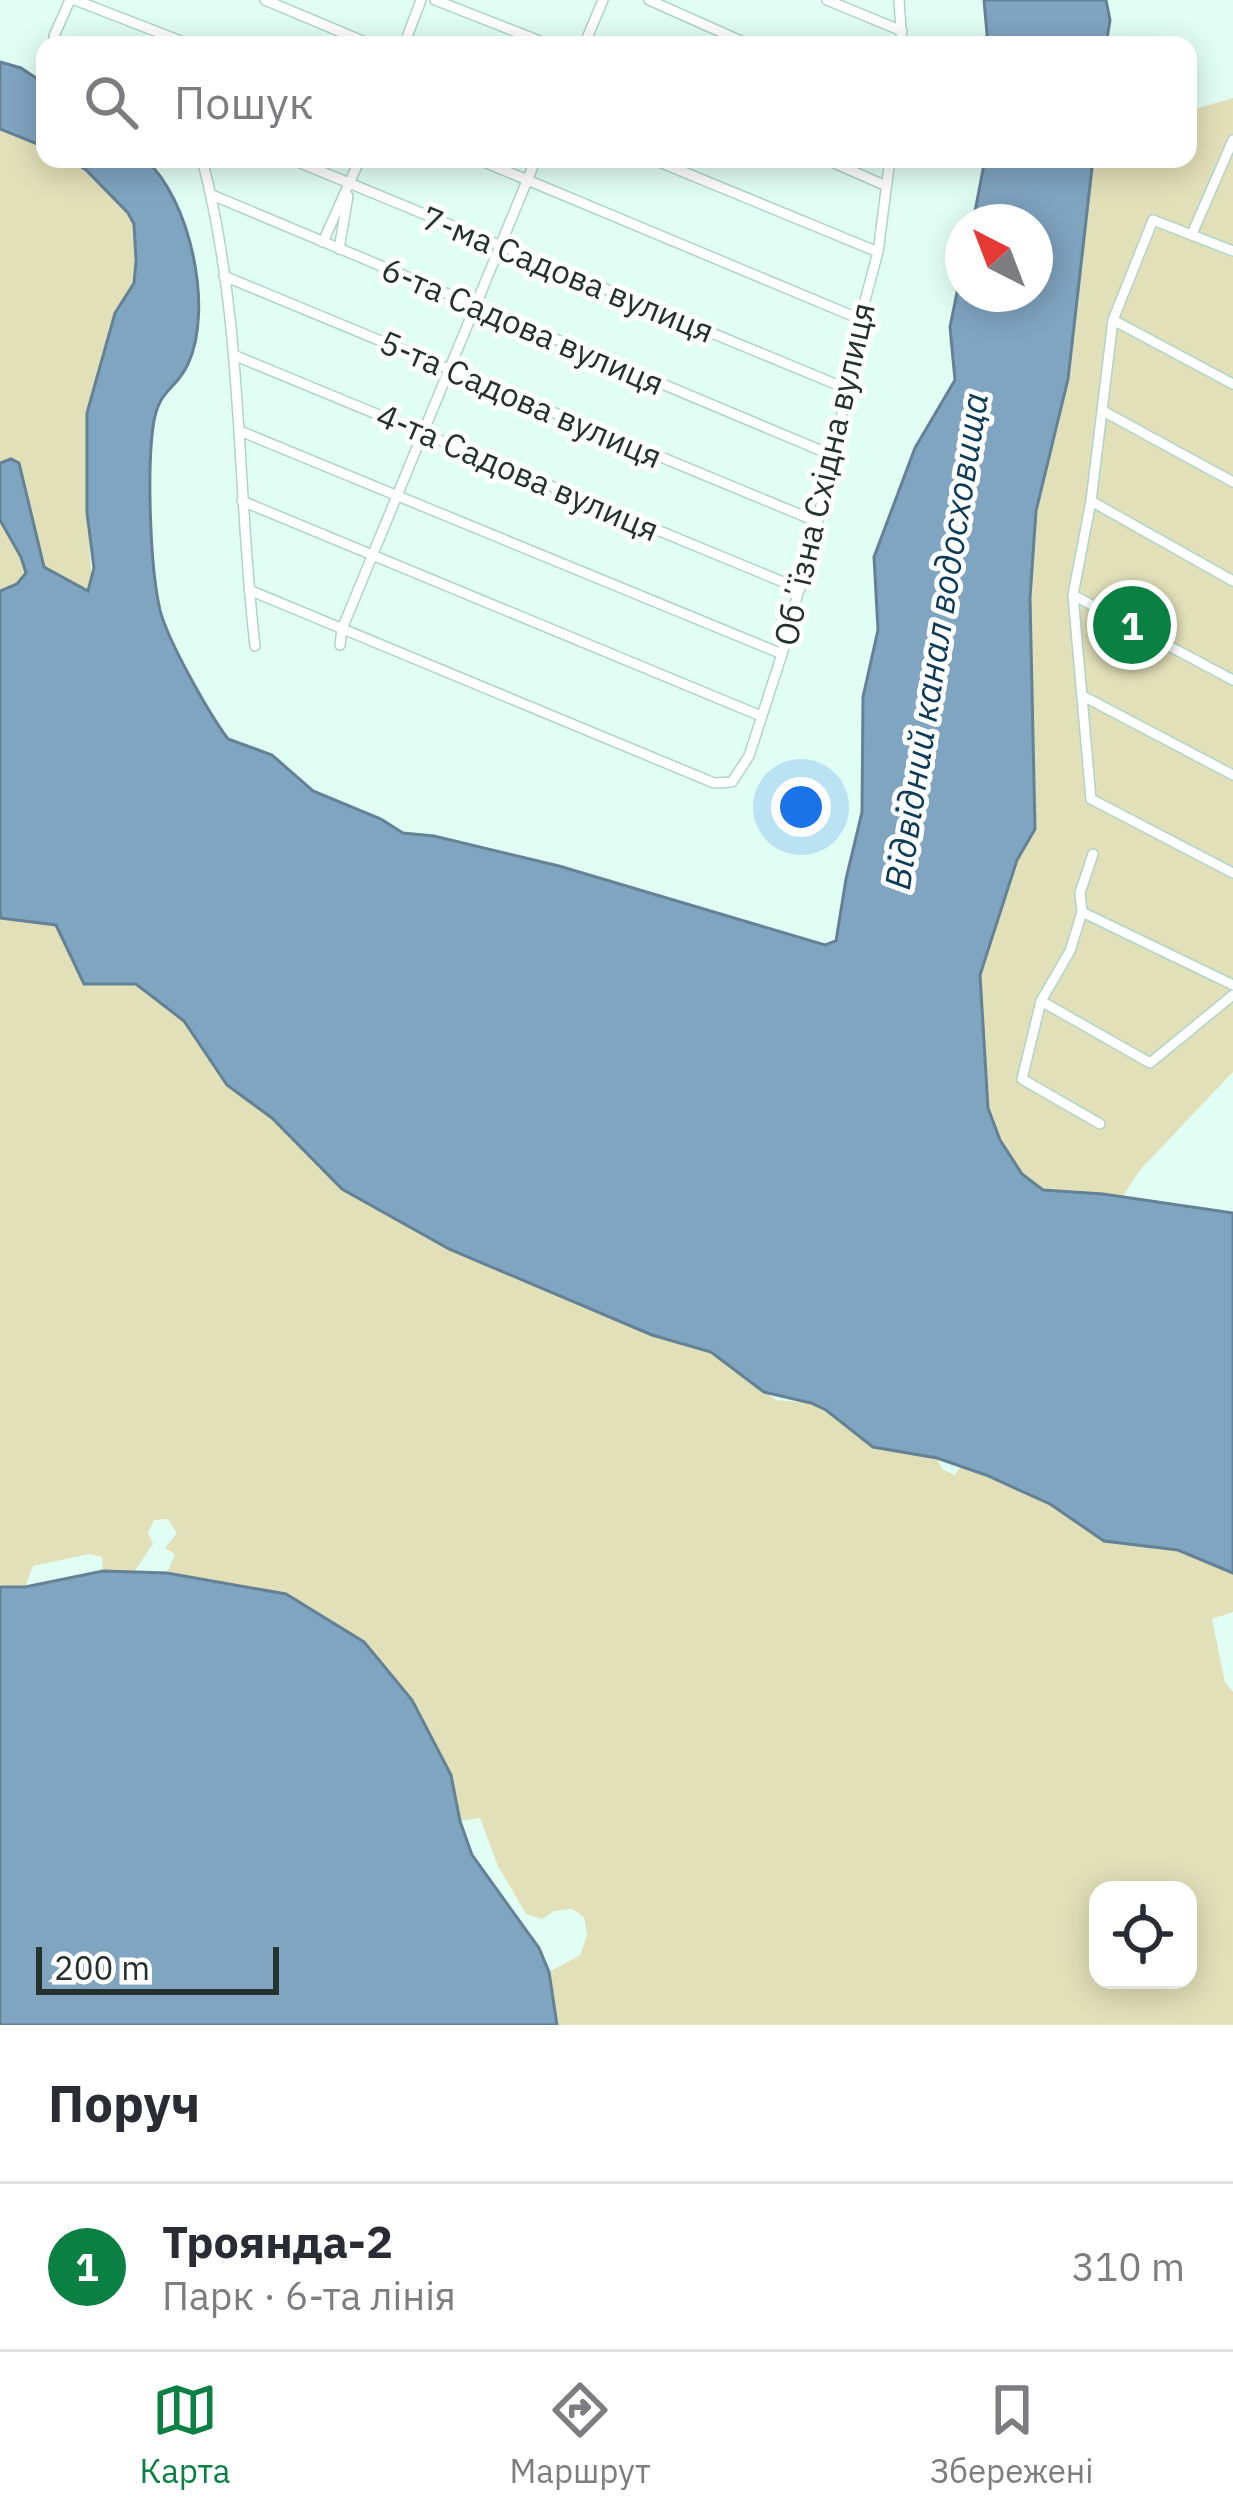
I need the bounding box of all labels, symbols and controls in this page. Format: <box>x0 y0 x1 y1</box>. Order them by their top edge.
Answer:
search box <box>36 36 1197 168</box>
icon: search <box>78 69 144 135</box>
text: Пошук <box>174 73 314 131</box>
street label: 7-ма Садова вулиця <box>416 195 721 352</box>
north arrow <box>945 204 1053 312</box>
street label: 6-та Садова вулиця <box>375 247 671 404</box>
street label: Обʼїзна Східна вулиця <box>763 298 884 650</box>
street label: 5-та Садова вулиця <box>373 320 669 477</box>
water label: Відвідний канал водосховища <box>873 389 998 893</box>
street label: 4-та Садова вулиця <box>370 393 666 550</box>
pin: 1 <box>1093 580 1171 670</box>
your location <box>771 777 831 837</box>
map controls <box>1089 1881 1197 1989</box>
button: locate <box>1089 1881 1197 1989</box>
scale bar <box>36 1941 279 1994</box>
text: 200 m <box>54 1946 150 1989</box>
text: Поруч <box>48 2070 200 2136</box>
text: Троянда-2 <box>162 2212 393 2270</box>
text: 1 <box>75 2241 99 2292</box>
text: 310 m <box>1072 2241 1185 2292</box>
text: Парк · 6-та лінія <box>162 2270 456 2321</box>
tab: Карта <box>140 2377 230 2492</box>
tab: Маршрут <box>509 2377 651 2492</box>
tab: Збережені <box>930 2377 1093 2492</box>

